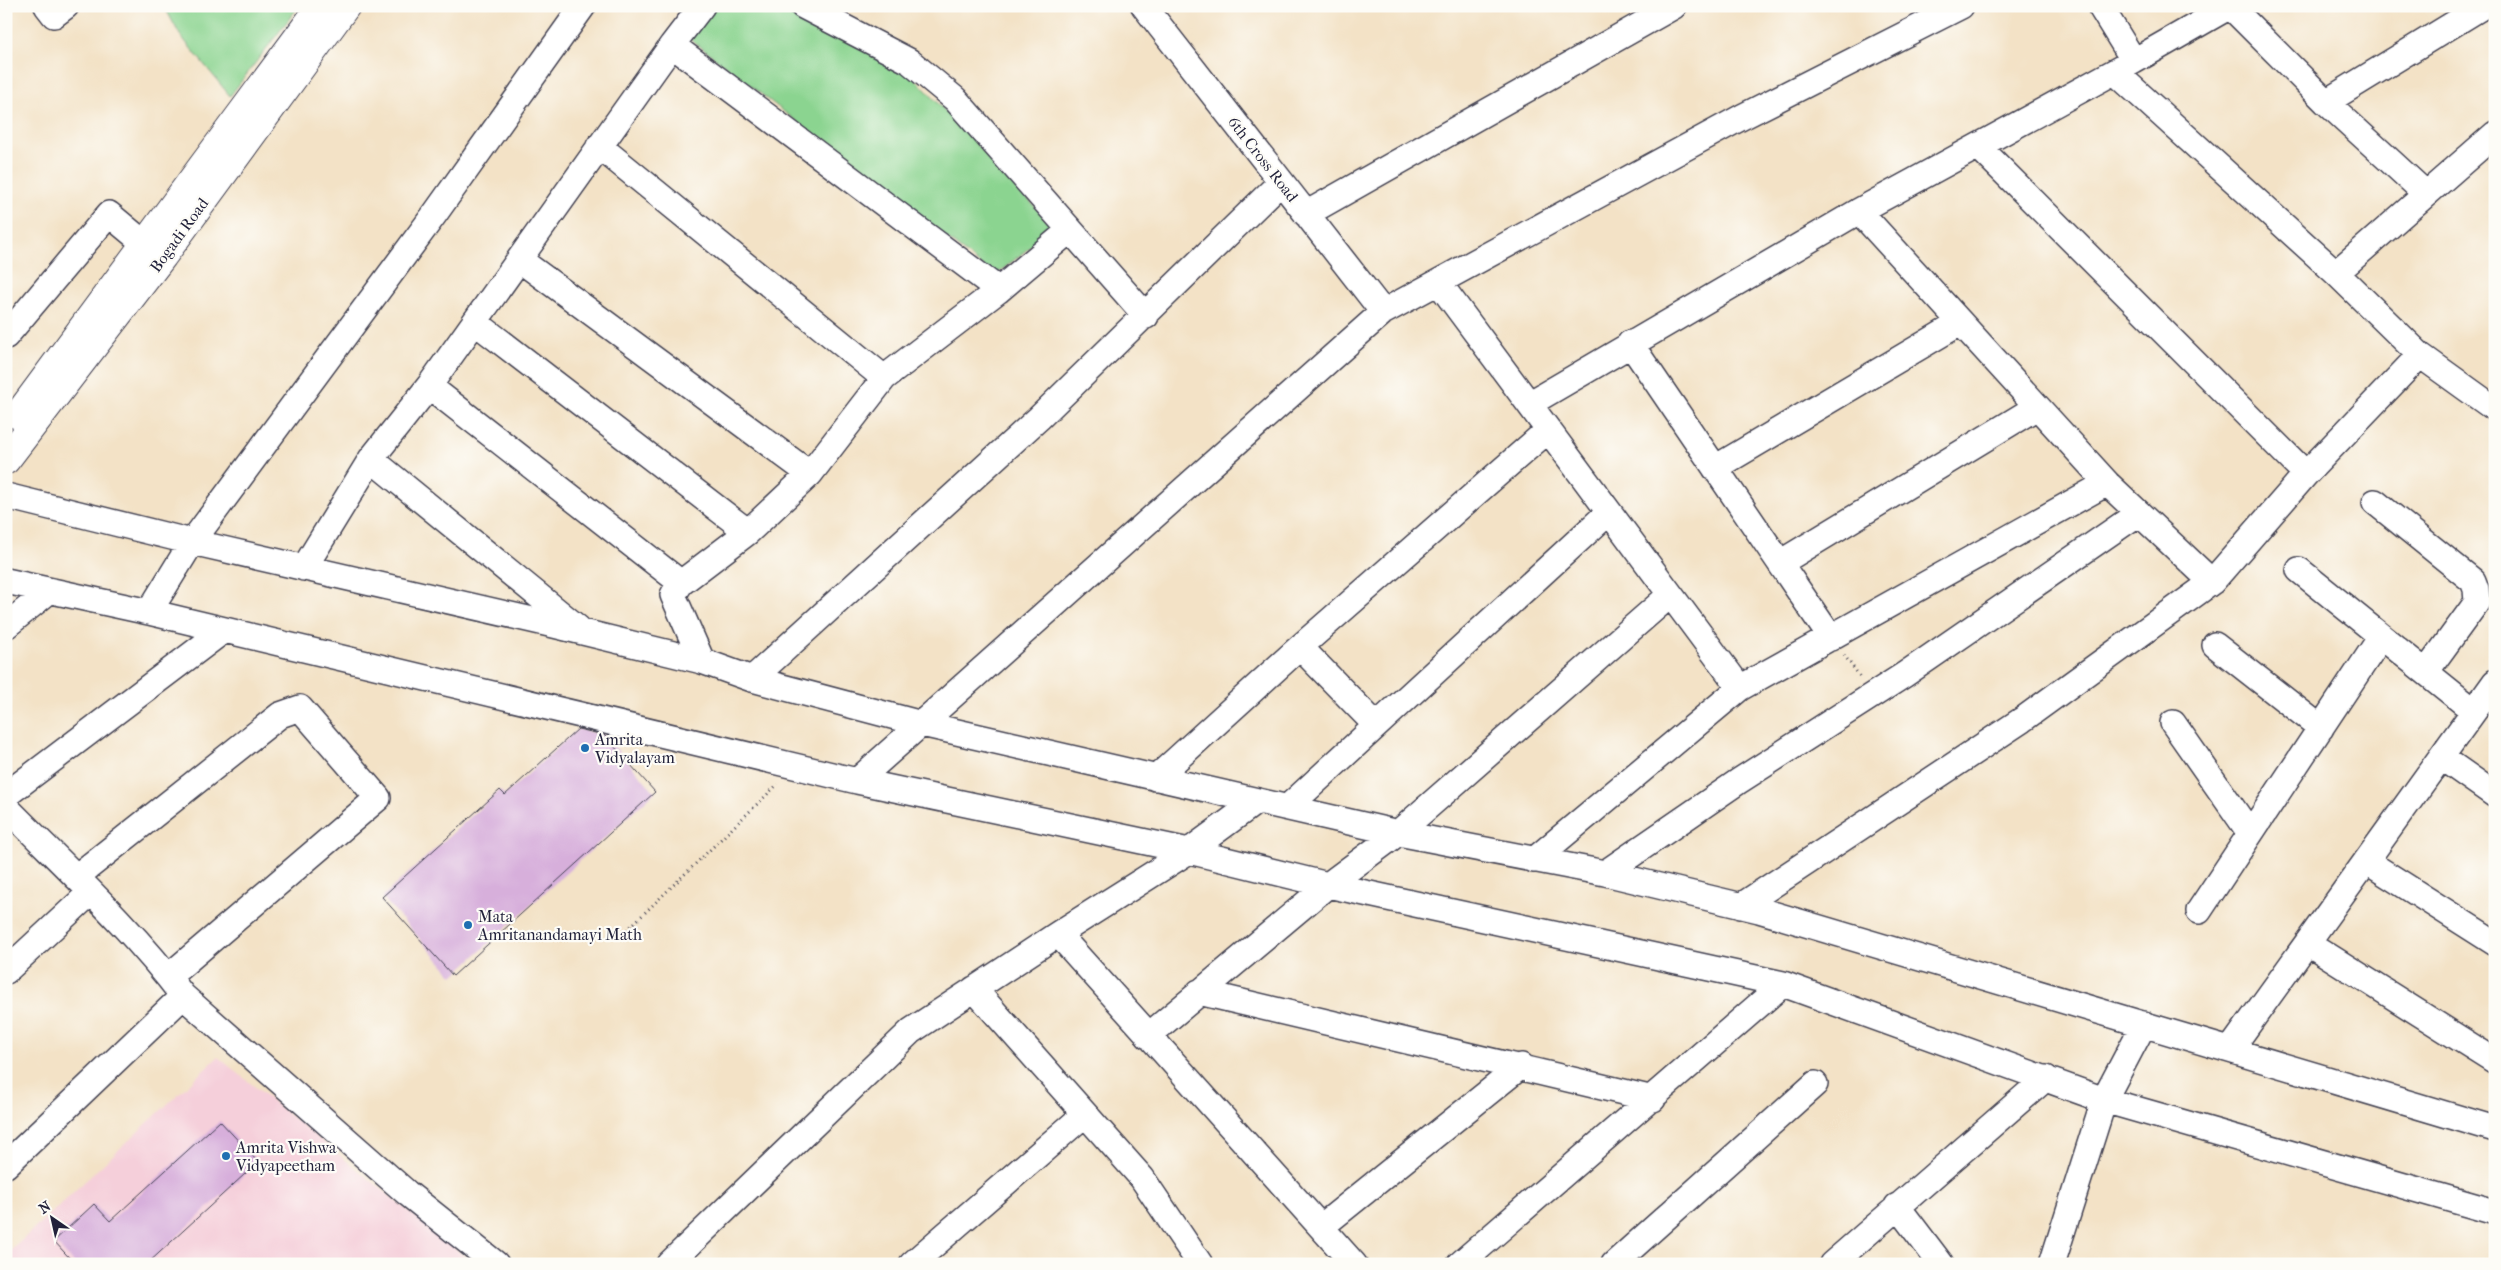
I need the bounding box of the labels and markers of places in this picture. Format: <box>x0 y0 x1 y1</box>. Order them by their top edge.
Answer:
place label: Amrita Vidyalayam <box>594 730 676 767</box>
marker: Amrita Vidyalayam <box>579 742 591 754</box>
place label: Mata Amritanandamayi Math <box>477 907 642 944</box>
marker: Mata Amritanandamayi Math <box>462 919 474 931</box>
place label: Amrita Vishwa Vidyapeetham <box>235 1138 337 1175</box>
marker: Amrita Vishwa Vidyapeetham <box>220 1150 232 1162</box>

